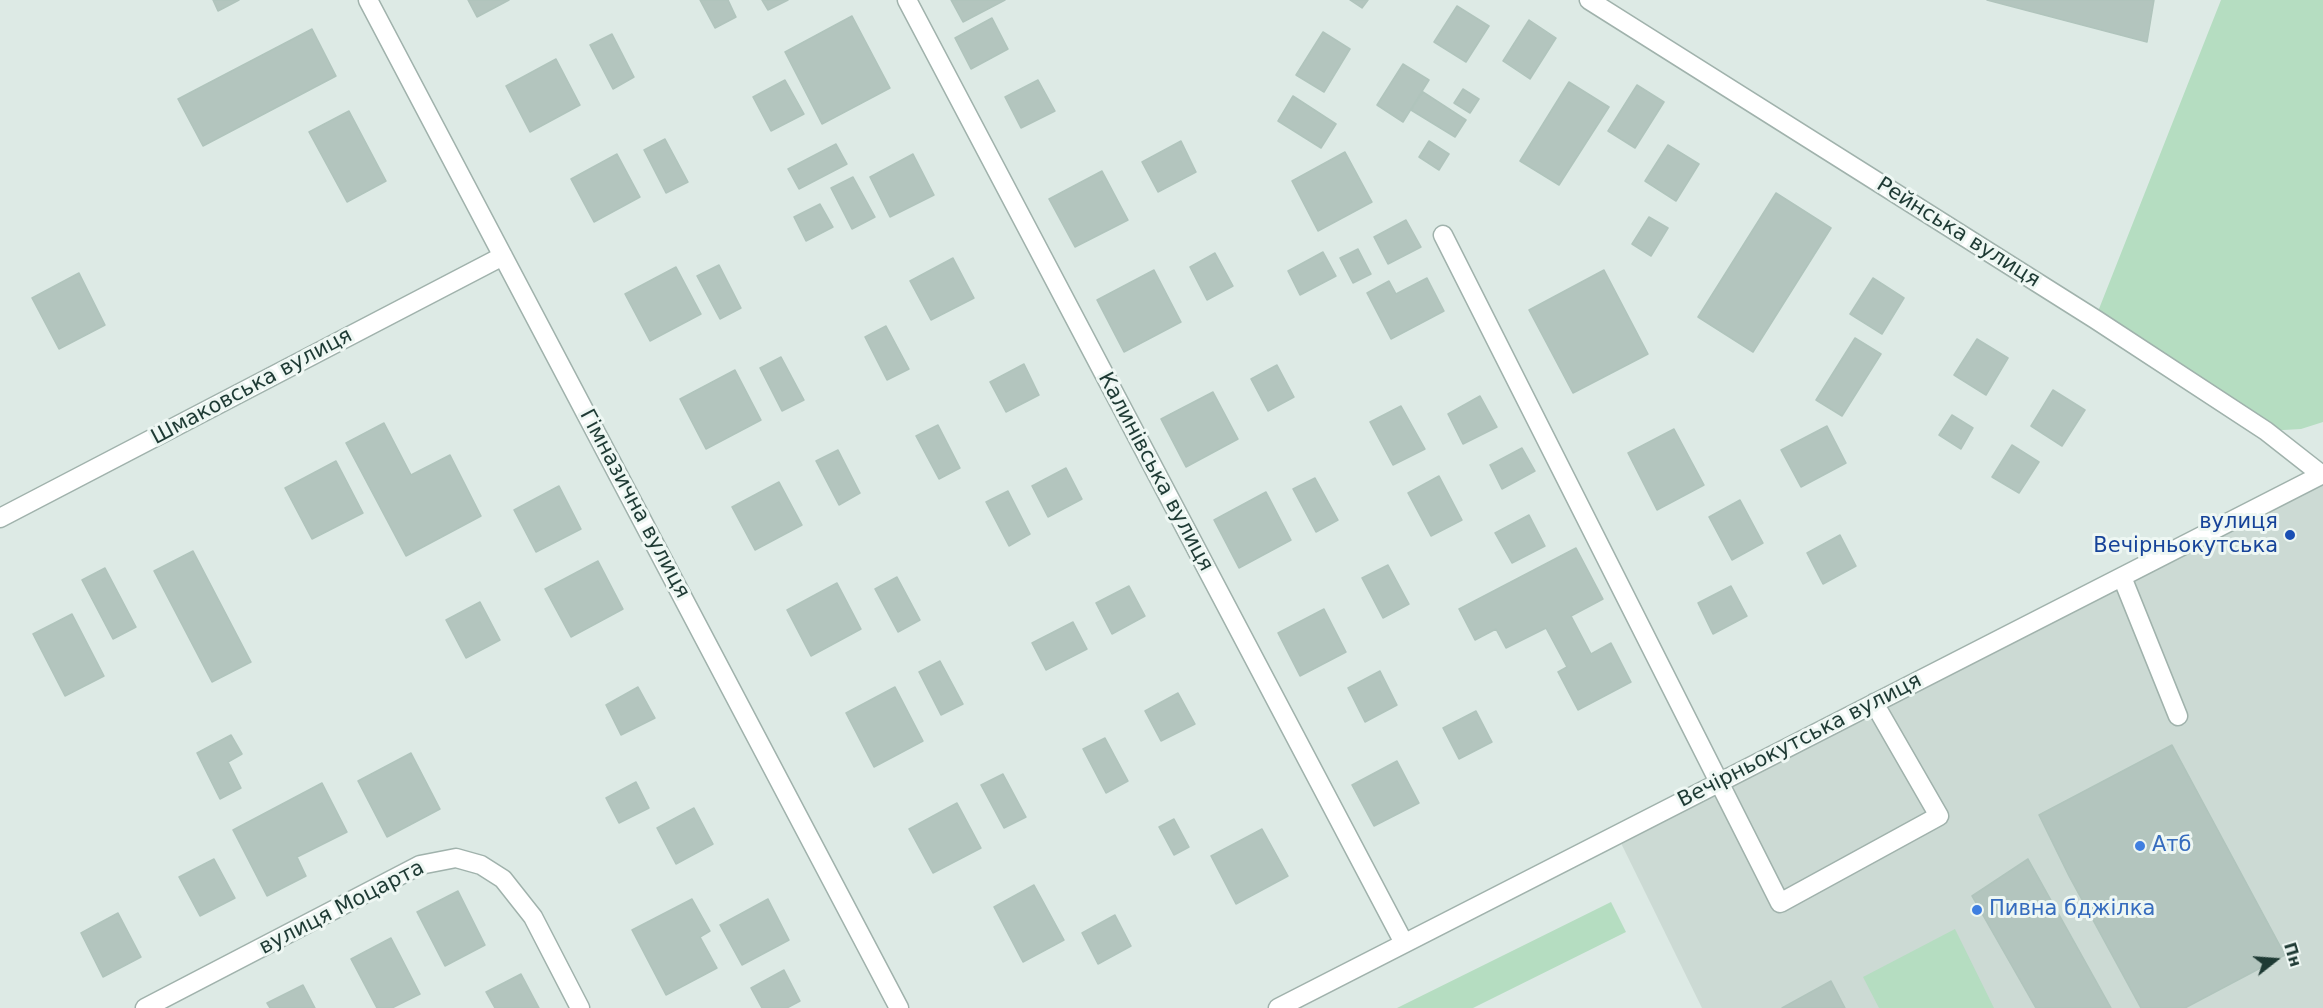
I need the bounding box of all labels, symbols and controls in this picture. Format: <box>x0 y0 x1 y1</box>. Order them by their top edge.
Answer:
street label: Рейнська вулиця <box>1872 173 2044 293</box>
street label: Шмаковська вулиця <box>147 323 357 451</box>
street label: Калинівська вулиця <box>1092 368 1218 576</box>
street label: Гімназична вулиця <box>573 405 695 603</box>
place label: вулиця Вечірньокутська <box>2093 510 2278 560</box>
marker: вулиця Вечірньокутська <box>2283 528 2297 542</box>
street label: Вечірньокутська вулиця <box>1674 668 1926 814</box>
place label: Атб <box>2152 833 2192 859</box>
marker: Атб <box>2133 839 2147 853</box>
street label: вулиця Моцарта <box>255 855 429 961</box>
place label: Пивна бджілка <box>1989 897 2155 923</box>
marker: Пивна бджілка <box>1970 903 1984 917</box>
north arrow <box>2245 930 2305 990</box>
text: Пн <box>2280 940 2305 969</box>

